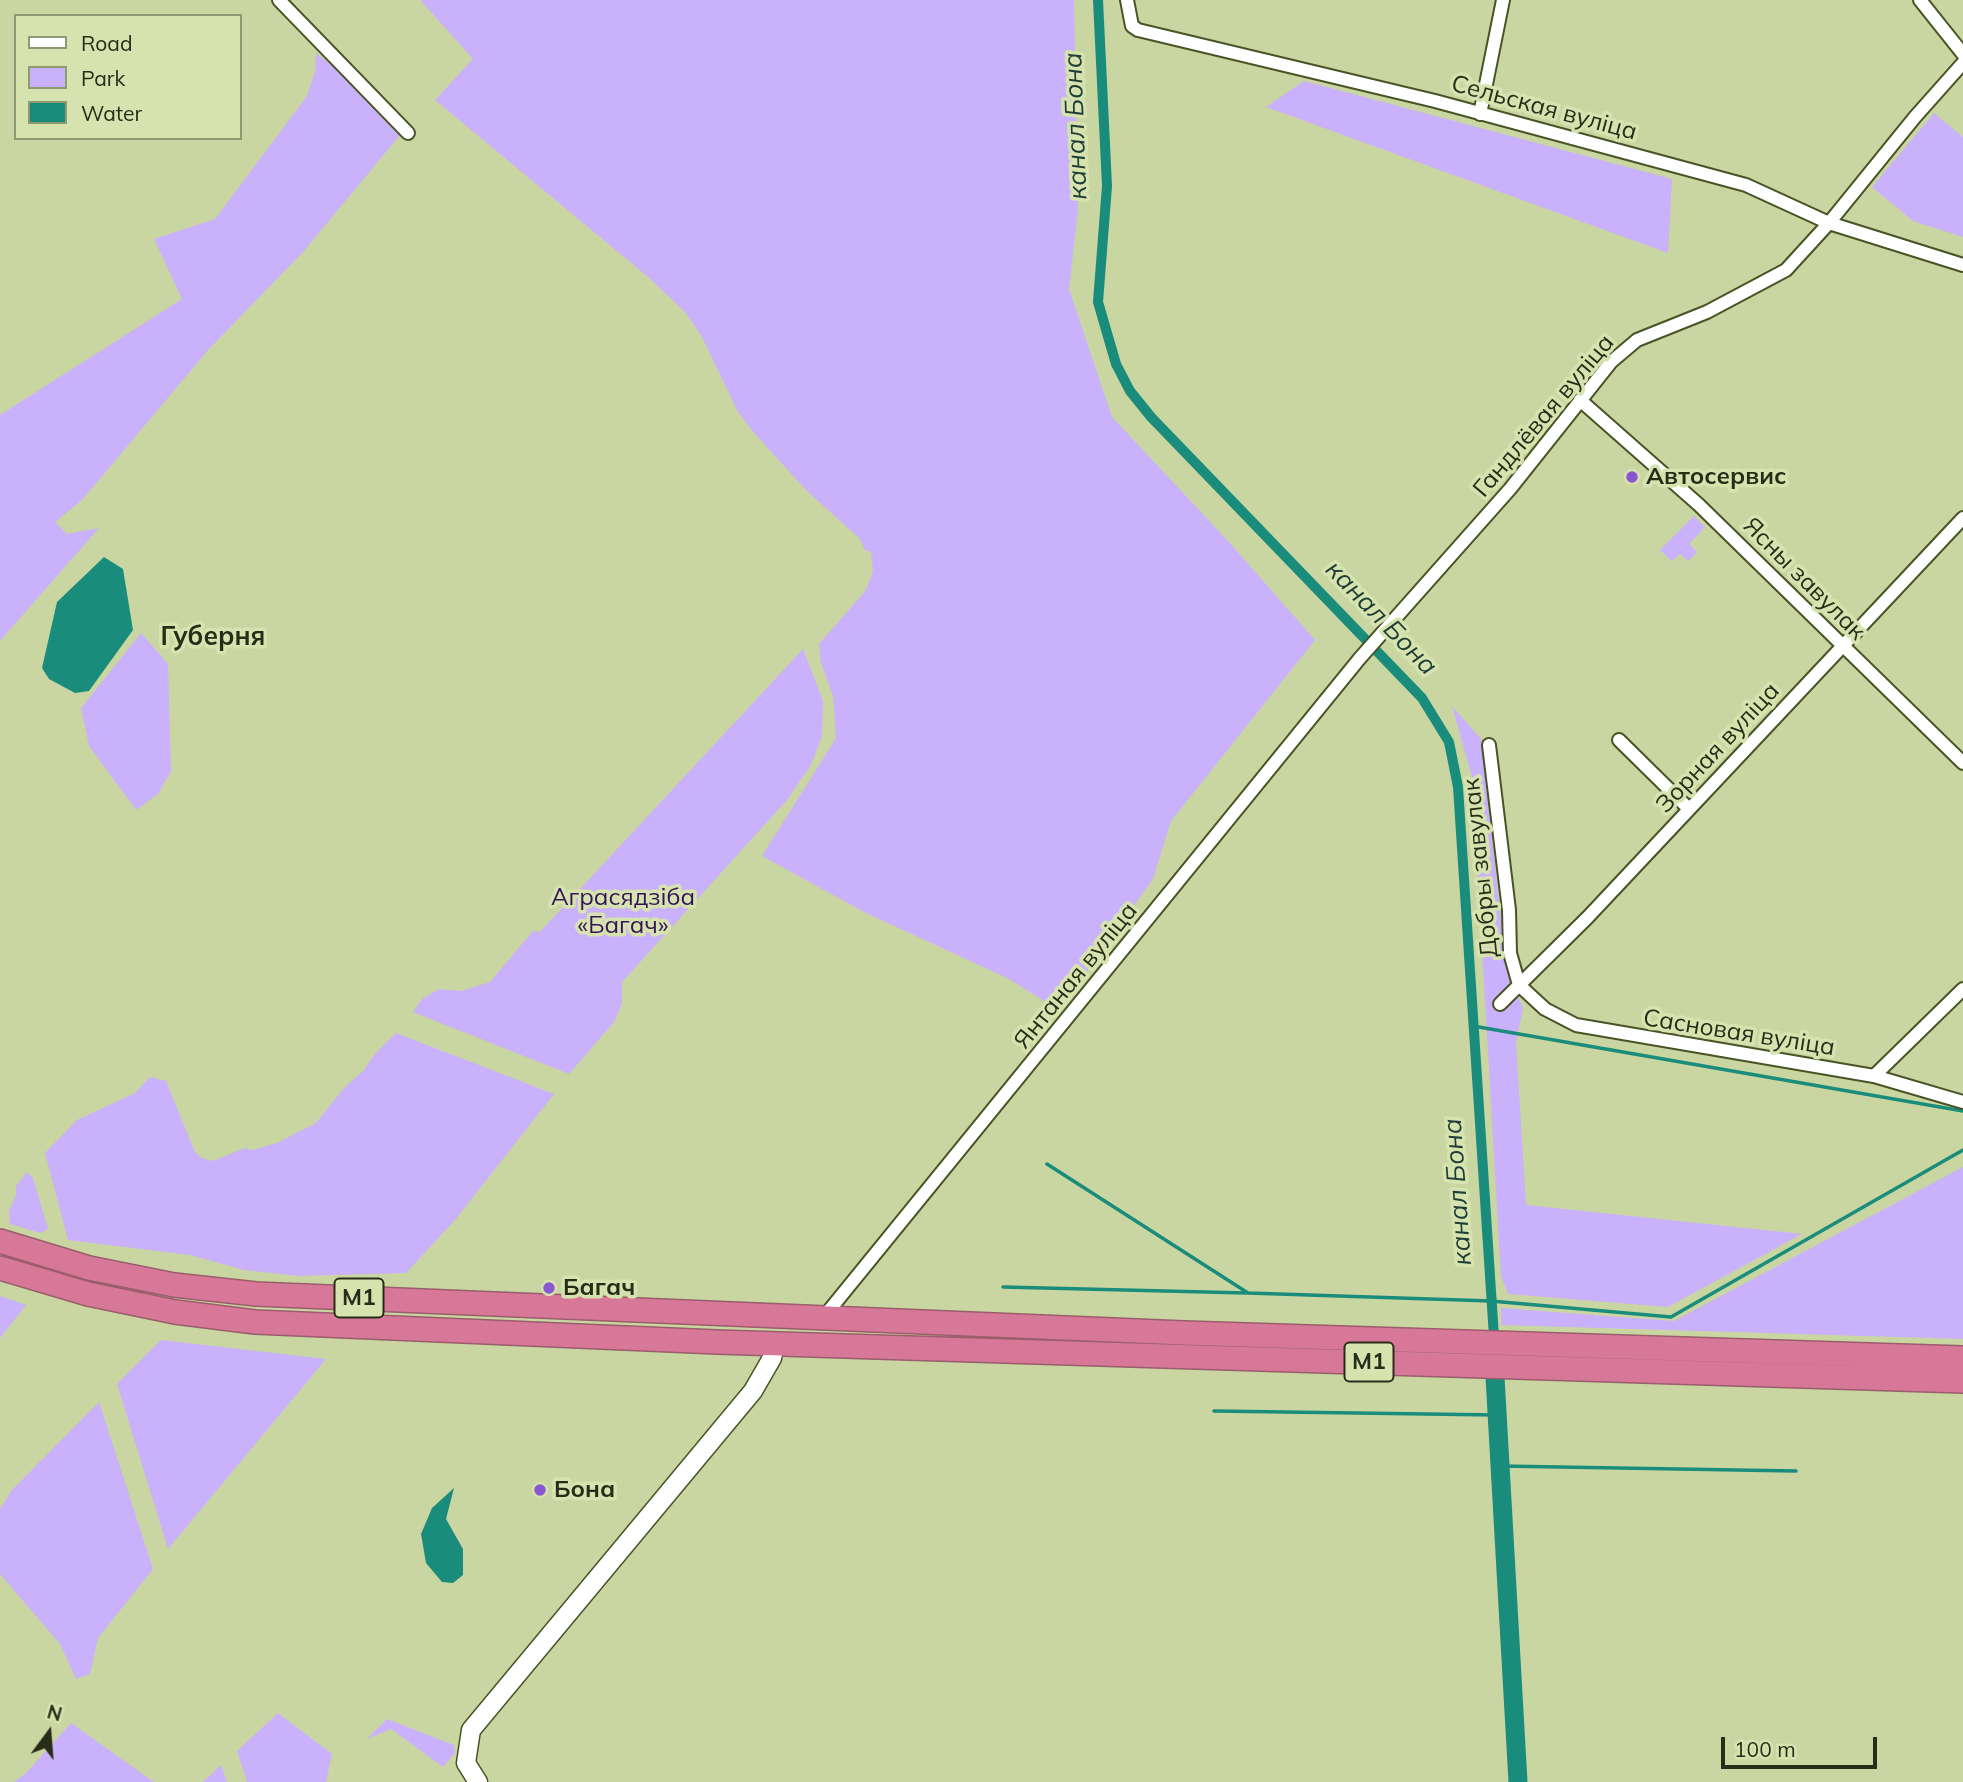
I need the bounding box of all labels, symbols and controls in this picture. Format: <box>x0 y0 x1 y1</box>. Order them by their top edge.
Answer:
legend <box>14 14 242 140</box>
text: Road <box>81 30 132 56</box>
water label: канал Бона <box>1058 52 1094 200</box>
text: Park <box>81 65 125 91</box>
street label: Сельская вуліца <box>1448 69 1640 147</box>
text: Water <box>81 100 142 126</box>
street label: Гандлёвая вуліца <box>1468 329 1620 503</box>
place label: Автосервис <box>1646 463 1786 491</box>
marker: Автосервис <box>1624 469 1640 485</box>
street label: Ясны завулак <box>1737 512 1871 646</box>
water label: канал Бона <box>1319 554 1443 682</box>
district label: Губерня <box>161 621 265 653</box>
street label: Зорная вуліца <box>1650 677 1786 819</box>
street label: Добры завулак <box>1457 777 1505 959</box>
park label: Аграсядзіба «Багач» <box>551 884 695 940</box>
street label: Янтаная вуліца <box>1008 897 1144 1055</box>
street label: Сасновая вуліца <box>1641 1004 1837 1062</box>
water label: канал Бона <box>1437 1117 1479 1267</box>
place label: Багач <box>563 1274 635 1302</box>
road number: М1 <box>334 1278 384 1317</box>
marker: Багач <box>541 1280 557 1296</box>
road number: М1 <box>1344 1343 1394 1382</box>
place label: Бона <box>554 1476 615 1504</box>
marker: Бона <box>532 1482 548 1498</box>
north arrow <box>14 1698 84 1768</box>
text: N <box>45 1699 65 1726</box>
scale bar <box>1725 1722 1881 1766</box>
text: 100 m <box>1734 1736 1796 1762</box>

